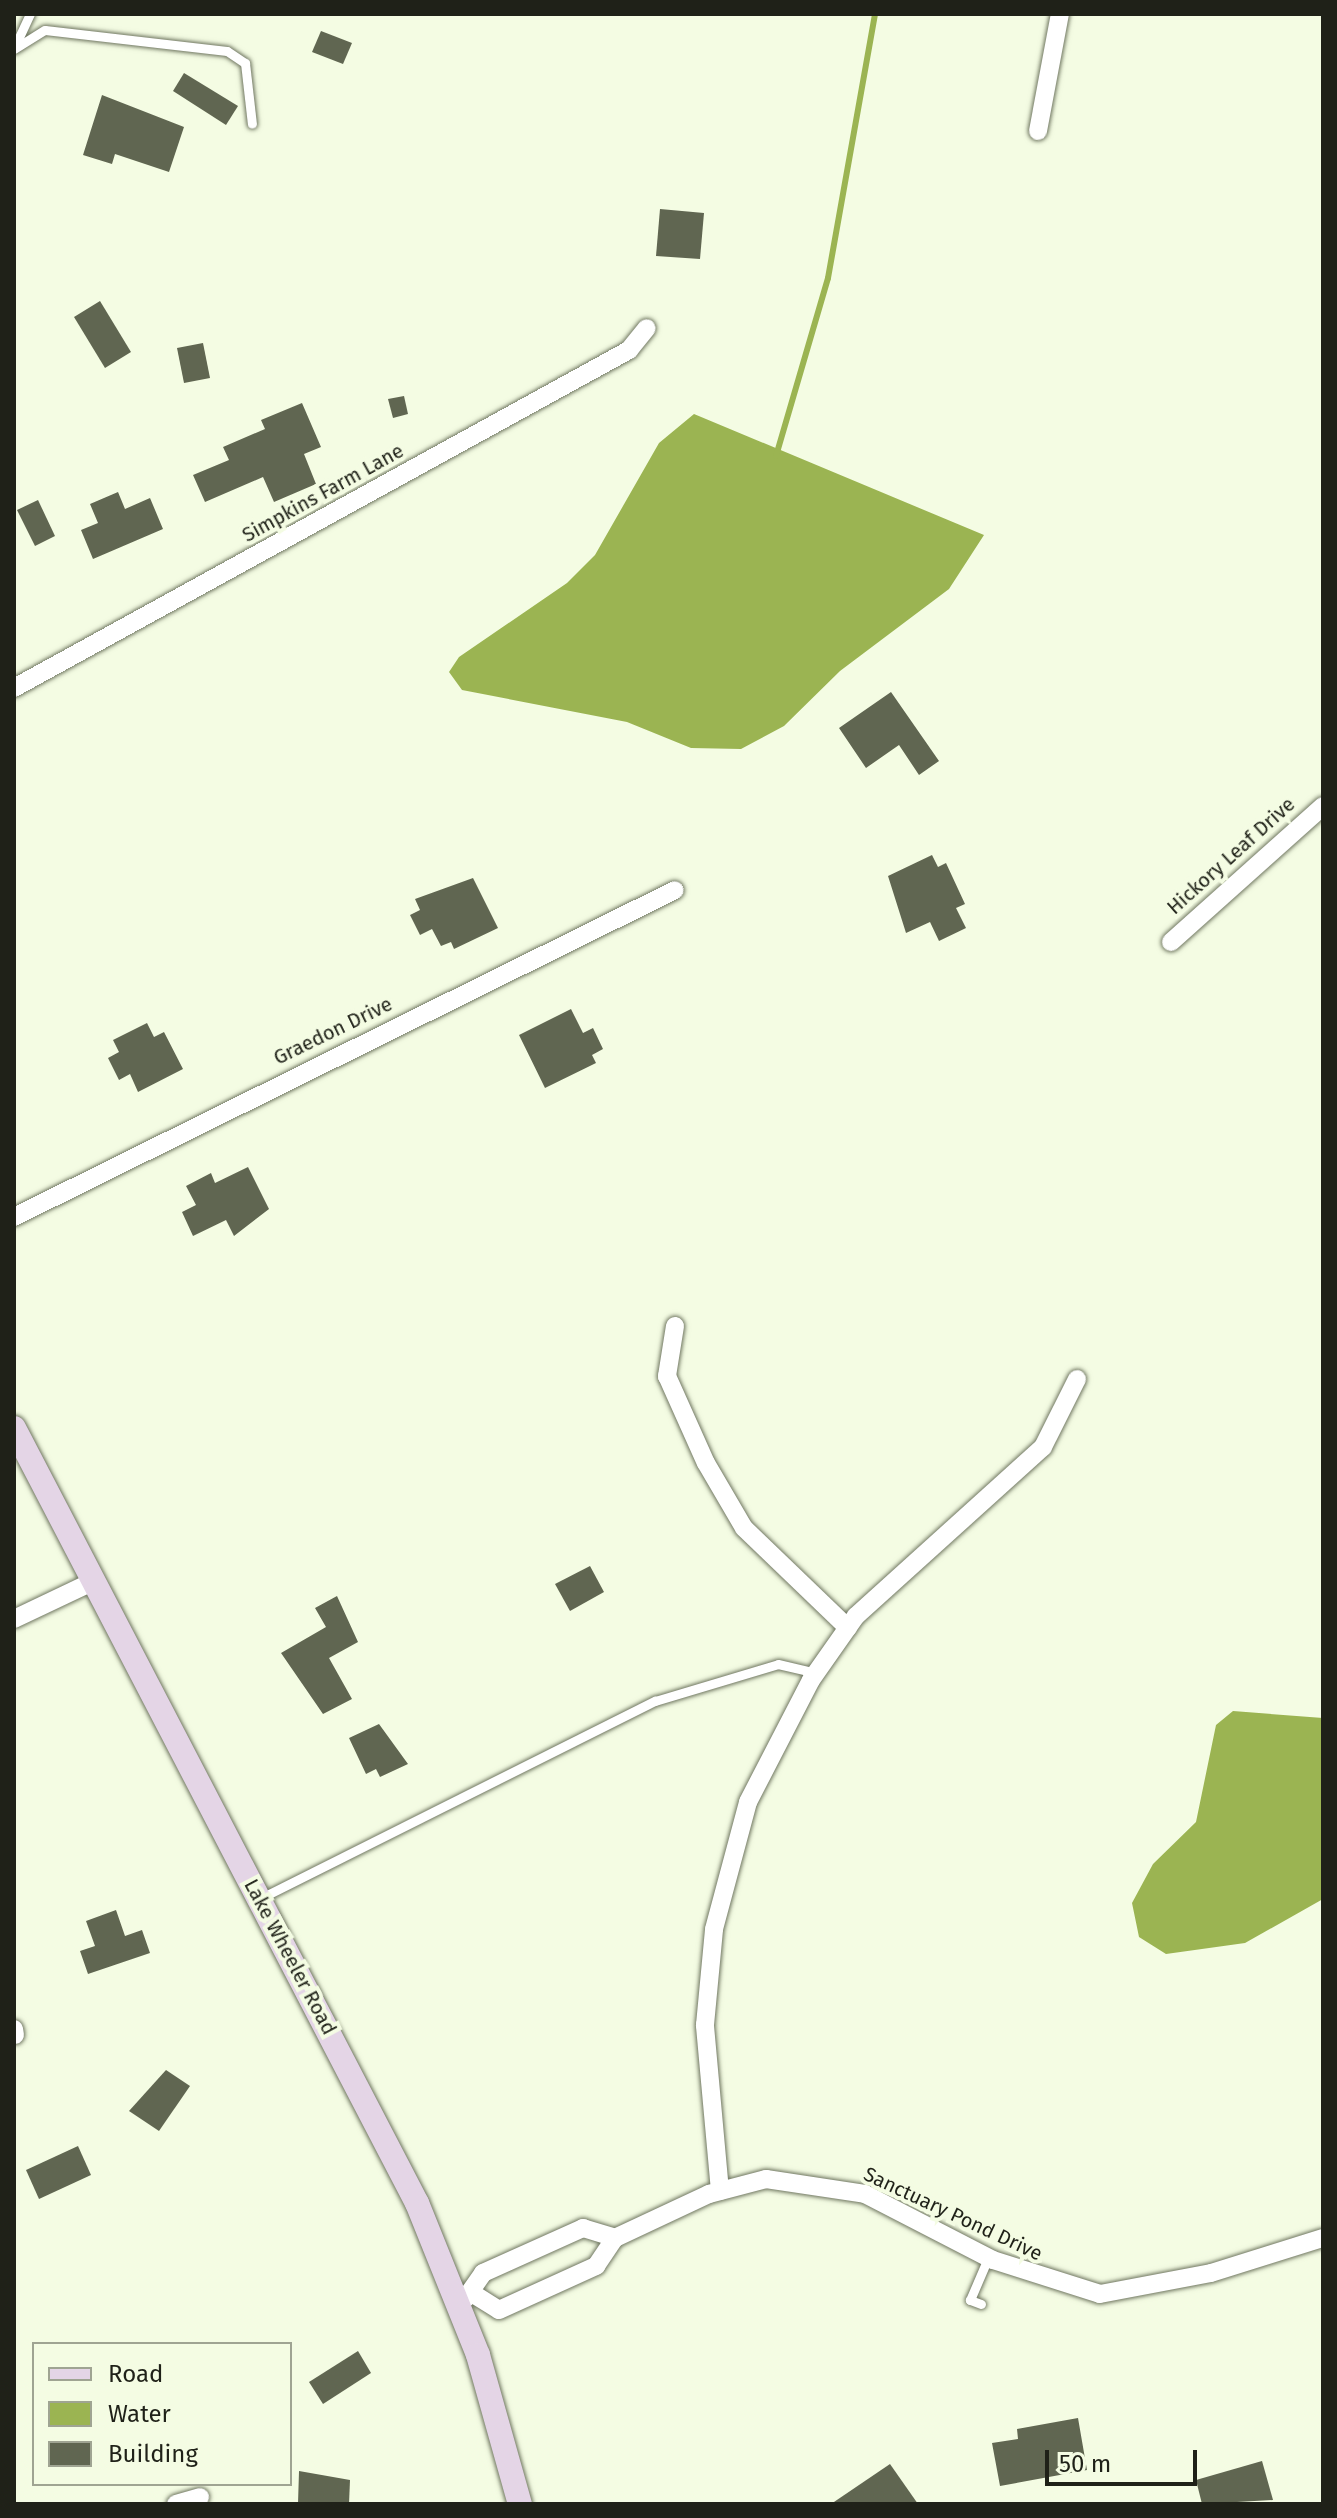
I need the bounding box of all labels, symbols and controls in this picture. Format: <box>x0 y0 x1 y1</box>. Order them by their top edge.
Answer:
street label: Simpkins Farm Lane <box>238 439 408 547</box>
street label: Hickory Leaf Drive <box>1162 792 1300 920</box>
street label: Graedon Drive <box>270 992 396 1070</box>
street label: Lake Wheeler Road <box>239 1875 341 2039</box>
street label: Sanctuary Pond Drive <box>860 2162 1046 2266</box>
legend <box>32 2342 292 2486</box>
text: Road <box>108 2360 163 2388</box>
text: Water <box>108 2400 171 2428</box>
scale bar <box>1049 2434 1201 2484</box>
text: Building <box>108 2440 198 2468</box>
text: 50 m <box>1059 2450 1111 2478</box>

